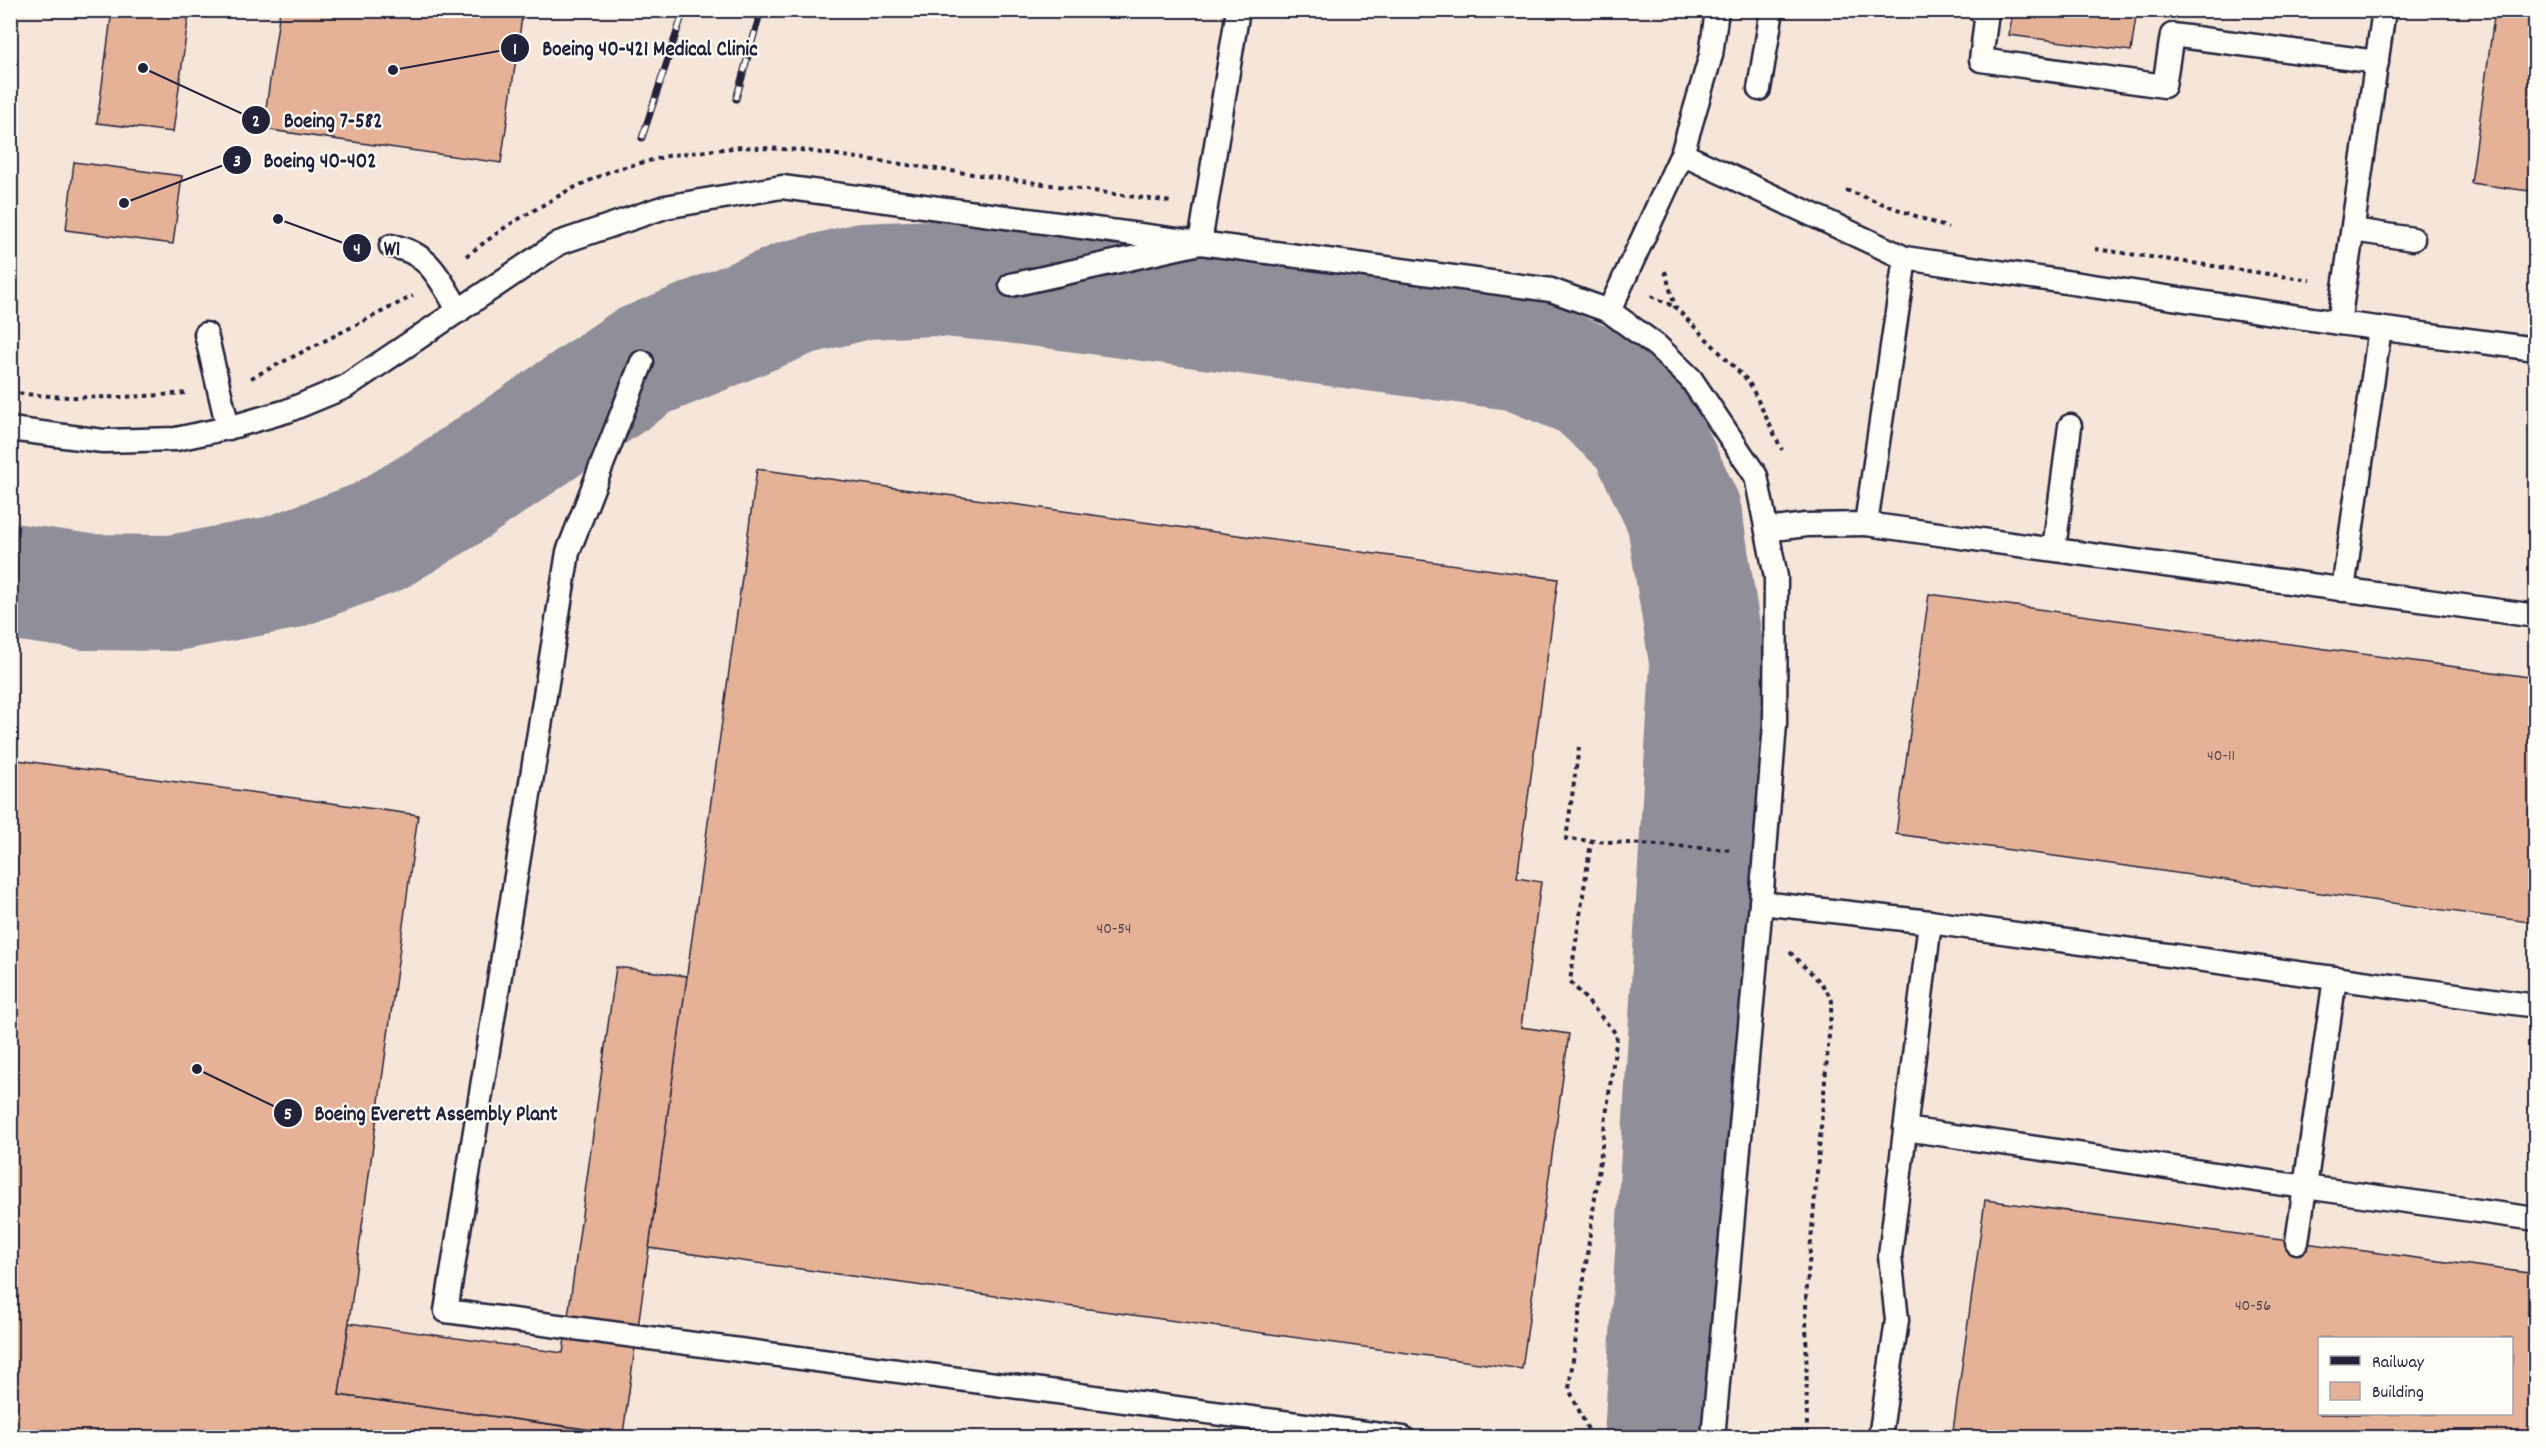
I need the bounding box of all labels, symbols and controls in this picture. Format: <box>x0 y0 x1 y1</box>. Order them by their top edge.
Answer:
callout: Boeing 40-421 Medical Clinic <box>500 29 769 68</box>
text: Boeing 40-421 Medical Clinic <box>542 36 758 66</box>
text: 1 <box>513 38 517 63</box>
callout: Boeing 7-582 <box>241 100 394 139</box>
text: Boeing 7-582 <box>284 108 382 138</box>
text: 2 <box>252 110 260 135</box>
callout: Boeing 40-402 <box>222 140 388 179</box>
text: Boeing 40-402 <box>264 148 376 178</box>
text: 3 <box>233 150 241 175</box>
callout: W1 <box>342 229 413 268</box>
text: W1 <box>384 236 400 266</box>
text: 4 <box>353 238 361 263</box>
house number: 40-11 <box>2207 745 2235 768</box>
house number: 40-54 <box>1097 918 1131 941</box>
callout: Boeing Everett Assembly Plant <box>273 1094 570 1133</box>
text: Boeing Everett Assembly Plant <box>314 1101 558 1131</box>
text: 5 <box>284 1103 292 1128</box>
house number: 40-56 <box>2235 1295 2271 1318</box>
legend <box>2318 1337 2513 1415</box>
text: Railway <box>2372 1351 2425 1376</box>
text: Building <box>2372 1381 2424 1406</box>

